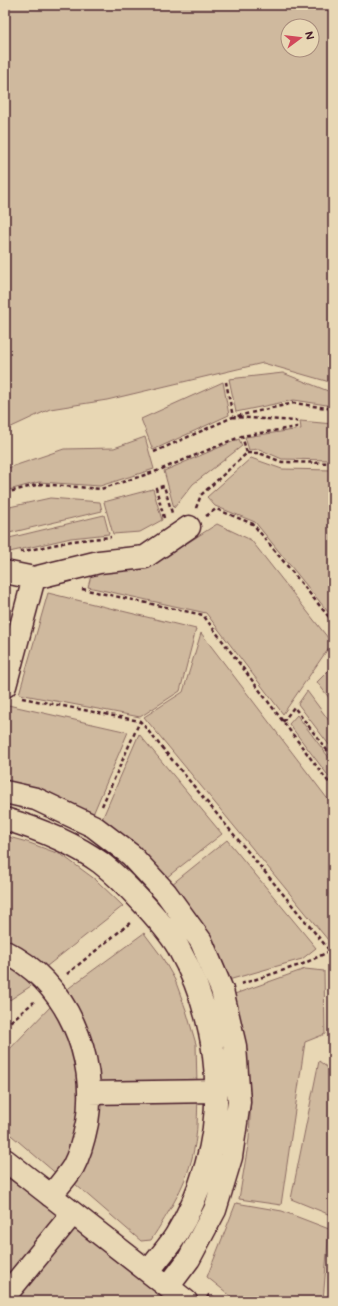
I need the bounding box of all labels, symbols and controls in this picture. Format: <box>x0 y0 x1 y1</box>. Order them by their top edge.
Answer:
north arrow <box>280 18 320 58</box>
text: N <box>302 29 318 41</box>

